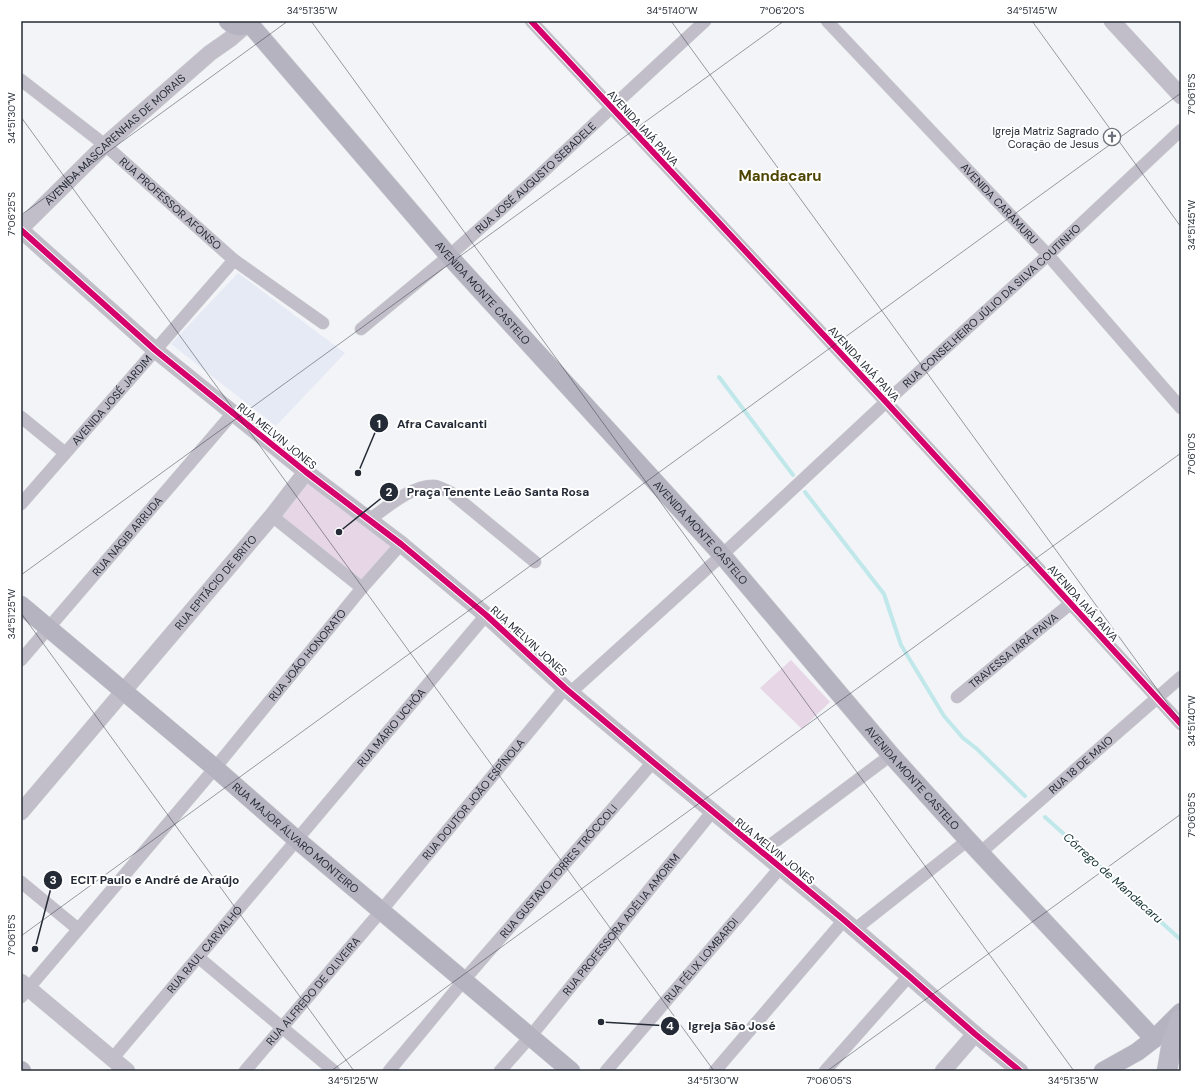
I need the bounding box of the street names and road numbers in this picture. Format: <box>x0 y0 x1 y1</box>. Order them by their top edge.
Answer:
street label: AVENIDA MASCARENHAS DE MORAIS <box>41 71 188 208</box>
street label: AVENIDA IAIÁ PAIVA <box>604 87 682 169</box>
street label: RUA JOSÉ AUGUSTO SEBADELE <box>472 119 599 236</box>
street label: RUA PROFESSOR AFONSO <box>117 154 225 253</box>
street label: AVENIDA CARAMURU <box>958 160 1041 247</box>
street label: RUA CONSELHEIRO JÚLIO DA SILVA COUTINHO <box>900 221 1084 391</box>
street label: AVENIDA MONTE CASTELO <box>432 238 533 348</box>
street label: AVENIDA IAIÁ PAIVA <box>825 323 903 405</box>
street label: AVENIDA JOSÉ JARDIM <box>69 352 155 448</box>
street label: RUA MELVIN JONES <box>234 400 320 472</box>
street label: AVENIDA MONTE CASTELO <box>650 477 751 588</box>
street label: RUA NAGIB ARRUDA <box>89 494 165 579</box>
street label: RUA EPITÁCIO DE BRITO <box>172 532 260 633</box>
street label: AVENIDA IAIÁ PAIVA <box>1045 562 1121 644</box>
street label: RUA MELVIN JONES <box>488 603 570 679</box>
street label: RUA JOÃO HONORATO <box>266 606 349 704</box>
street label: TRAVESSA IARÁ PAIVA <box>966 610 1061 691</box>
street label: RUA MÁRIO UCHÔA <box>354 685 428 770</box>
street label: AVENIDA MONTE CASTELO <box>862 723 963 833</box>
street label: RUA 18 DE MAIO <box>1046 733 1116 797</box>
street label: RUA DOUTOR JOÃO ESPÍNOLA <box>419 736 528 863</box>
street label: RUA MAJOR ÁLVARO MONTEIRO <box>229 779 362 896</box>
street label: RUA GUSTAVO TORRES TRÓCCOLI <box>497 801 620 941</box>
street label: RUA MELVIN JONES <box>732 815 818 887</box>
street label: RUA PROFESSORA ADÉLIA AMORIM <box>559 851 683 998</box>
street label: RUA RAUL CARVALHO <box>164 903 245 996</box>
street label: RUA FÉLIX LOMBARDI <box>661 915 741 1005</box>
street label: RUA ALFREDO DE OLIVEIRA <box>263 934 363 1048</box>

